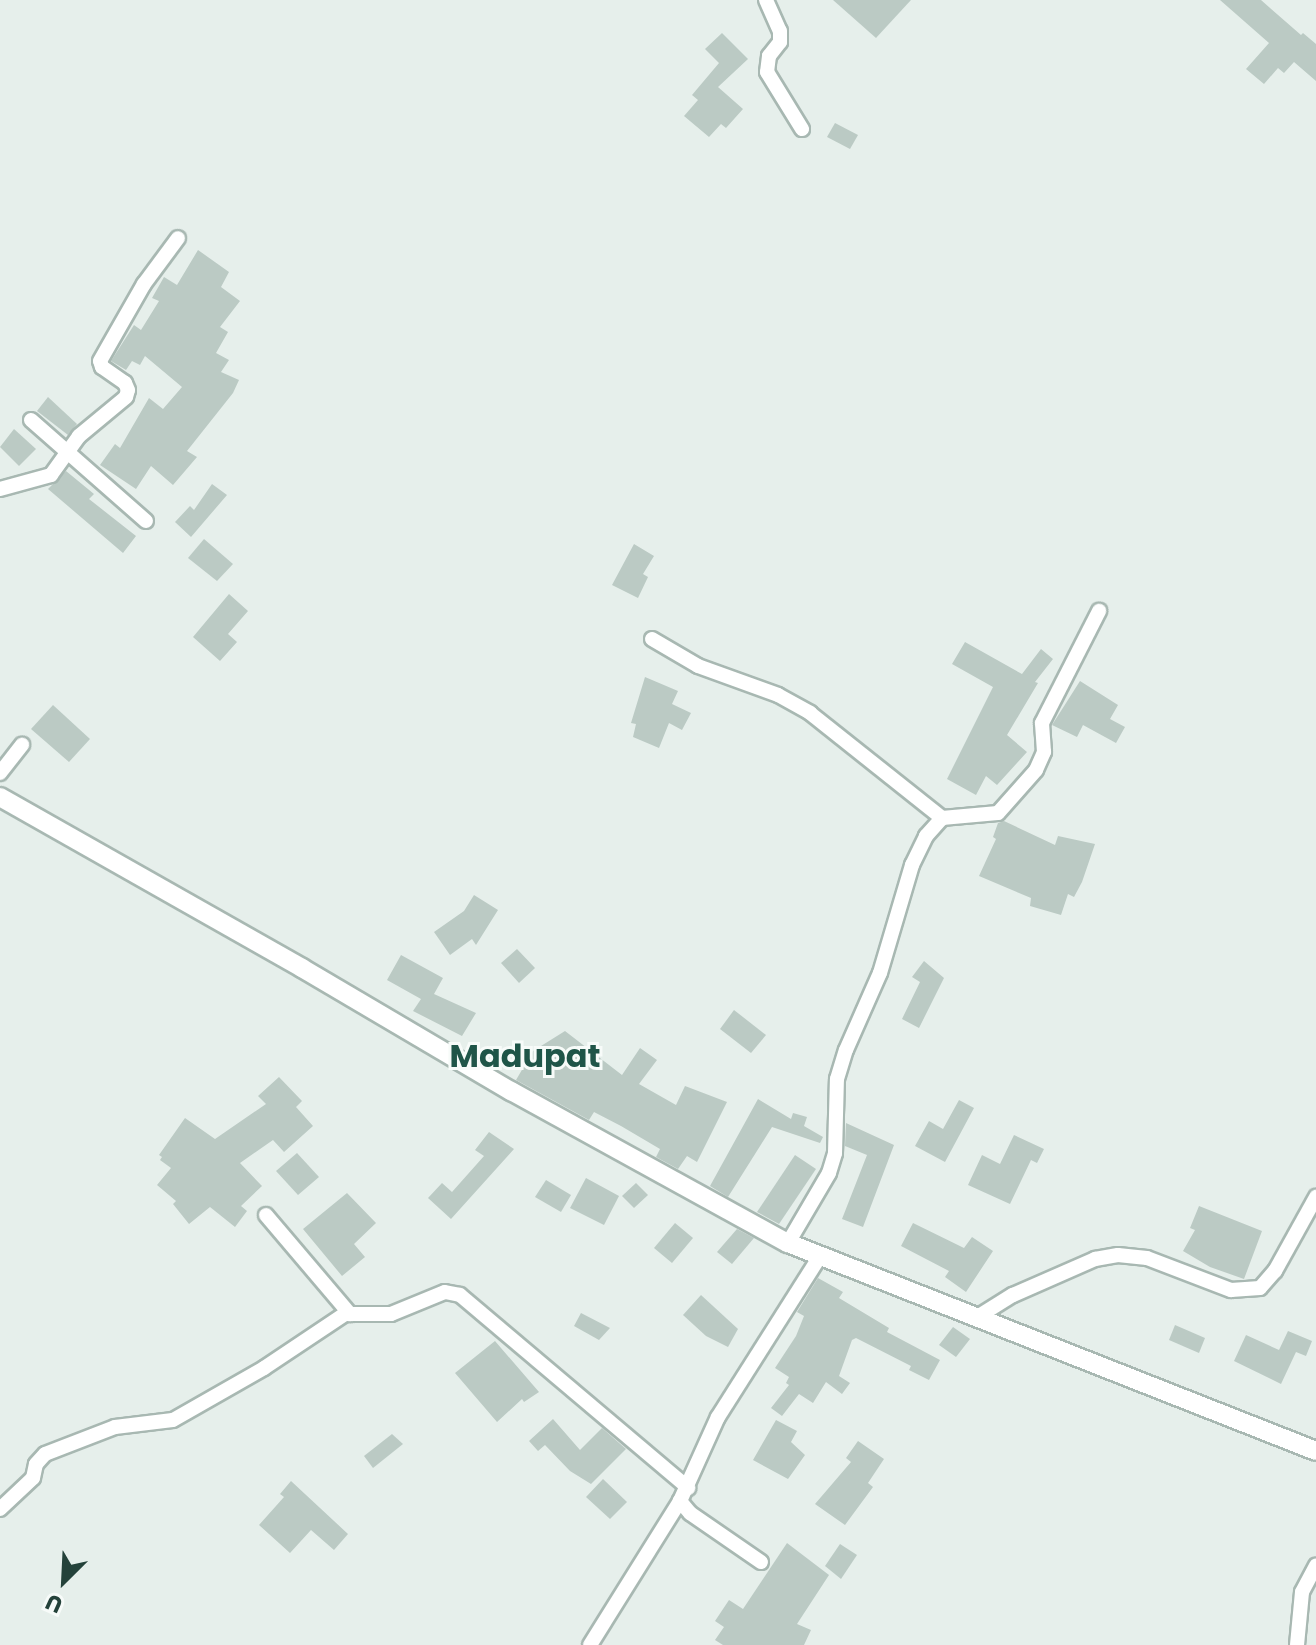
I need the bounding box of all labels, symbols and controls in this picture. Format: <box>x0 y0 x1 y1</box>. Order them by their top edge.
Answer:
district label: Madupat <box>450 1037 600 1075</box>
north arrow <box>24 1541 104 1621</box>
text: U <box>41 1586 67 1621</box>

